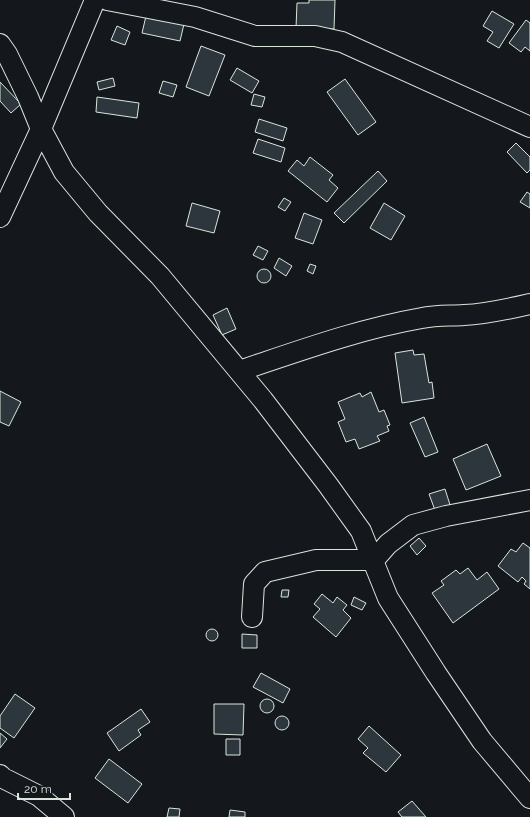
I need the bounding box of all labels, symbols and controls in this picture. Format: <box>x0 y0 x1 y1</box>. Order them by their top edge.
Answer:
scale bar <box>18 775 70 801</box>
text: 20 m <box>24 782 52 796</box>

